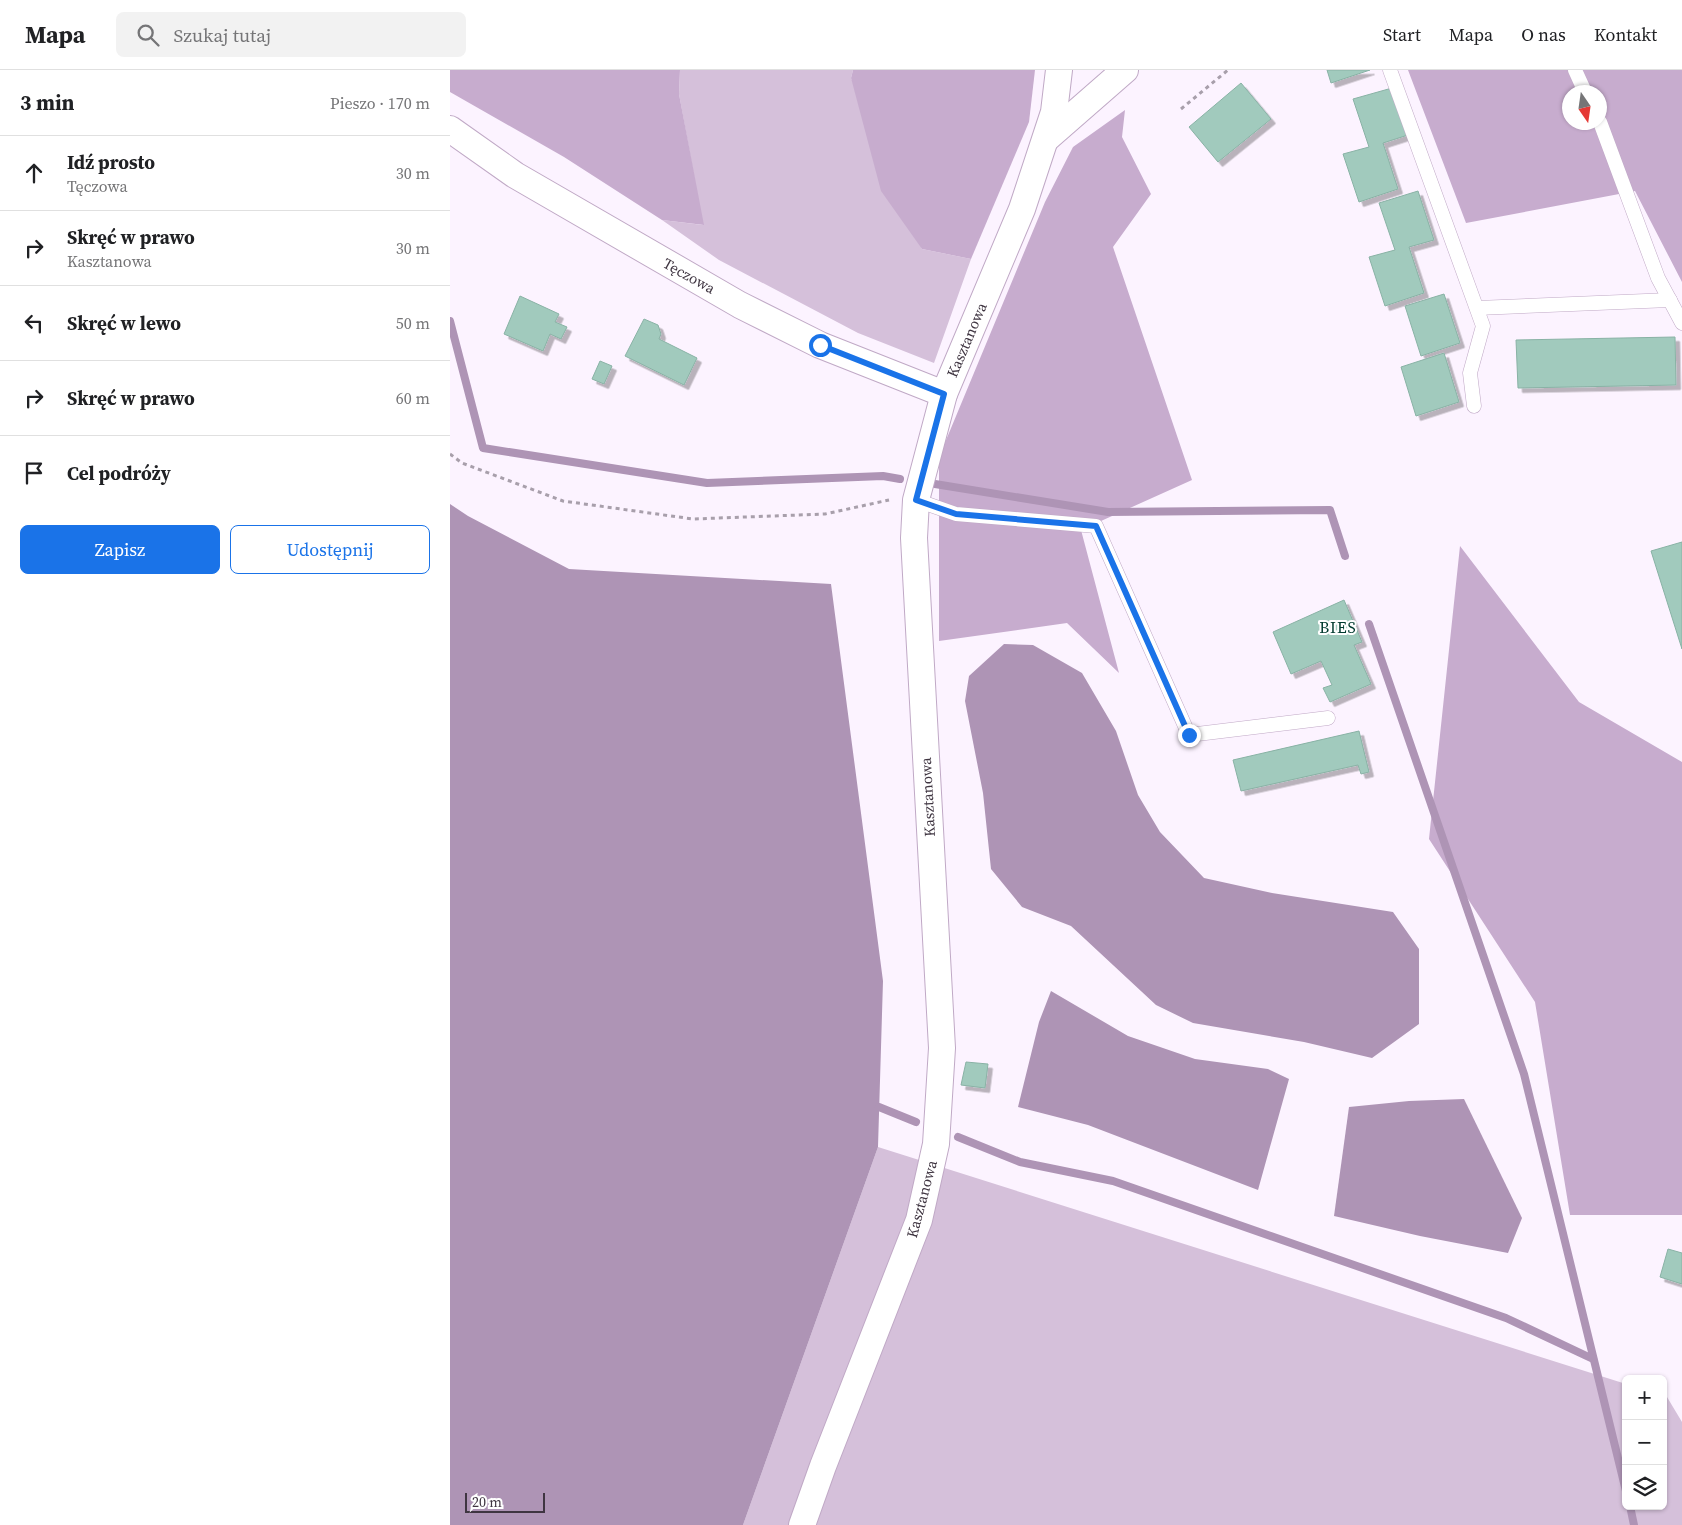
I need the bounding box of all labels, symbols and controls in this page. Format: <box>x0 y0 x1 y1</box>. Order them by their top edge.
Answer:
search box <box>116 12 466 57</box>
text: Mapa <box>25 18 86 51</box>
icon: search <box>134 21 162 49</box>
text: Szukaj tutaj <box>174 22 271 48</box>
text: Start <box>1383 22 1421 47</box>
text: Mapa <box>1449 22 1493 47</box>
text: O nas <box>1521 22 1566 47</box>
text: Kontakt <box>1594 22 1657 47</box>
north arrow <box>1562 85 1607 130</box>
text: 3 min <box>20 88 75 117</box>
text: Pieszo · 170 m <box>330 92 430 114</box>
text: Idź prosto <box>67 149 155 175</box>
icon: ahead <box>20 159 48 187</box>
text: 30 m <box>396 162 430 184</box>
text: Tęczowa <box>67 175 128 197</box>
text: Skręć w prawo <box>67 224 195 250</box>
icon: right <box>20 234 48 262</box>
text: 30 m <box>396 237 430 259</box>
text: Kasztanowa <box>67 250 152 272</box>
street label: Tęczowa <box>659 253 720 299</box>
street label: Kasztanowa <box>941 299 992 380</box>
icon: left <box>20 309 48 337</box>
text: Skręć w lewo <box>67 310 181 336</box>
text: 50 m <box>396 312 430 334</box>
route start <box>809 334 832 357</box>
icon: right <box>20 384 48 412</box>
text: Skręć w prawo <box>67 385 195 411</box>
text: 60 m <box>396 387 430 409</box>
icon: arrive <box>20 459 48 487</box>
text: Cel podróży <box>67 460 171 486</box>
button: Zapisz <box>20 525 220 574</box>
button: Udostępnij <box>230 525 430 574</box>
district label: BIES <box>1319 616 1357 638</box>
route end <box>1178 724 1201 747</box>
street label: Kasztanowa <box>915 756 940 837</box>
street label: Kasztanowa <box>901 1157 942 1240</box>
map controls <box>1622 1375 1667 1510</box>
button: + <box>1622 1375 1667 1420</box>
button: − <box>1622 1420 1667 1465</box>
button: layers <box>1622 1465 1667 1510</box>
scale bar <box>465 1490 545 1513</box>
text: 20 m <box>472 1492 502 1512</box>

